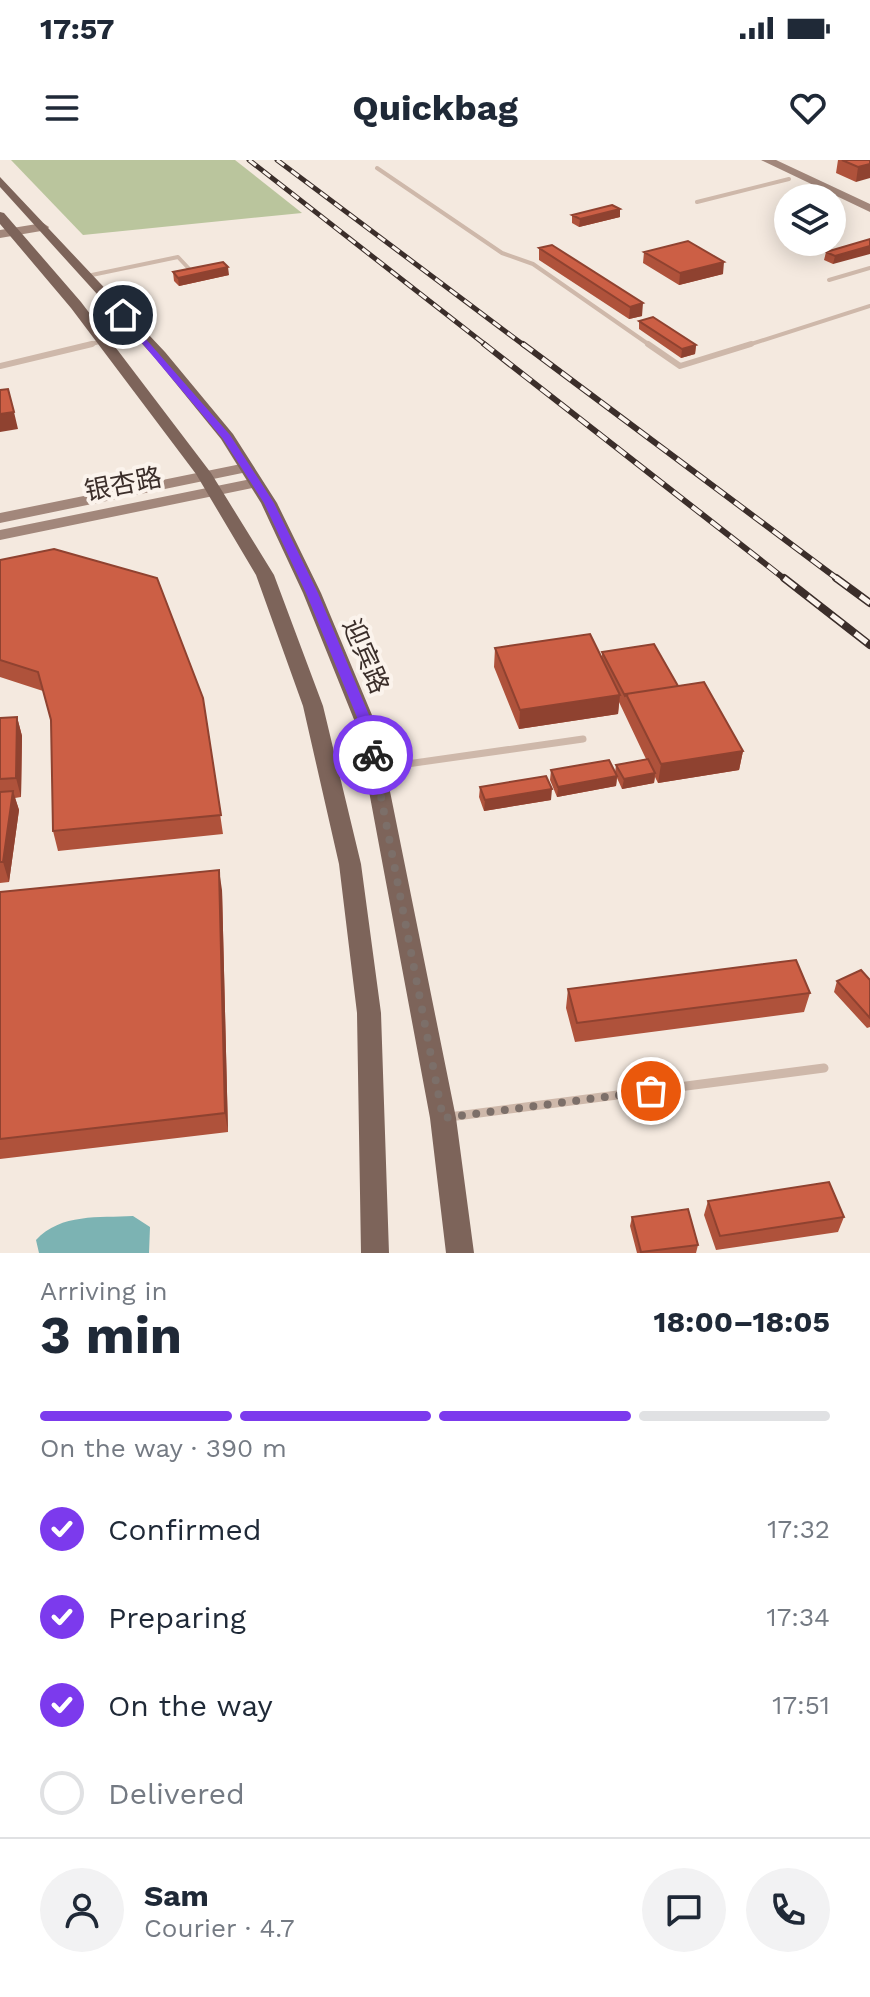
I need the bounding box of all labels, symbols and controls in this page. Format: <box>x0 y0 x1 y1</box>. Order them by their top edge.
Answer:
text: 17:57 <box>40 11 115 46</box>
icon: menu <box>40 86 84 130</box>
icon: heart <box>786 86 830 130</box>
text: Quickbag <box>352 87 518 129</box>
map controls <box>774 184 846 256</box>
button: layers <box>774 184 846 256</box>
pin <box>89 281 157 349</box>
icon: home <box>101 293 145 337</box>
street label: 银杏路 <box>82 462 164 506</box>
street label: 迎宾路 <box>337 614 395 698</box>
courier <box>333 715 413 795</box>
icon: bike <box>351 733 395 777</box>
pin <box>617 1057 685 1125</box>
icon: bag <box>629 1069 673 1113</box>
text: Arriving in <box>40 1276 168 1306</box>
text: 18:00–18:05 <box>654 1304 830 1339</box>
text: 3 min <box>40 1305 182 1366</box>
text: On the way · 390 m <box>40 1433 287 1463</box>
icon: check <box>40 1507 84 1551</box>
text: Confirmed <box>108 1512 262 1547</box>
text: 17:32 <box>767 1514 830 1544</box>
icon: check <box>40 1595 84 1639</box>
text: Preparing <box>108 1600 246 1635</box>
text: 17:34 <box>767 1602 830 1632</box>
icon: check <box>40 1683 84 1727</box>
text: On the way <box>108 1688 273 1723</box>
text: 17:51 <box>772 1690 830 1720</box>
text: Delivered <box>108 1776 245 1811</box>
button: person <box>40 1868 124 1952</box>
button: chat <box>642 1868 726 1952</box>
button: phone <box>746 1868 830 1952</box>
text: Sam <box>144 1878 209 1913</box>
text: Courier · 4.7 <box>144 1913 294 1943</box>

